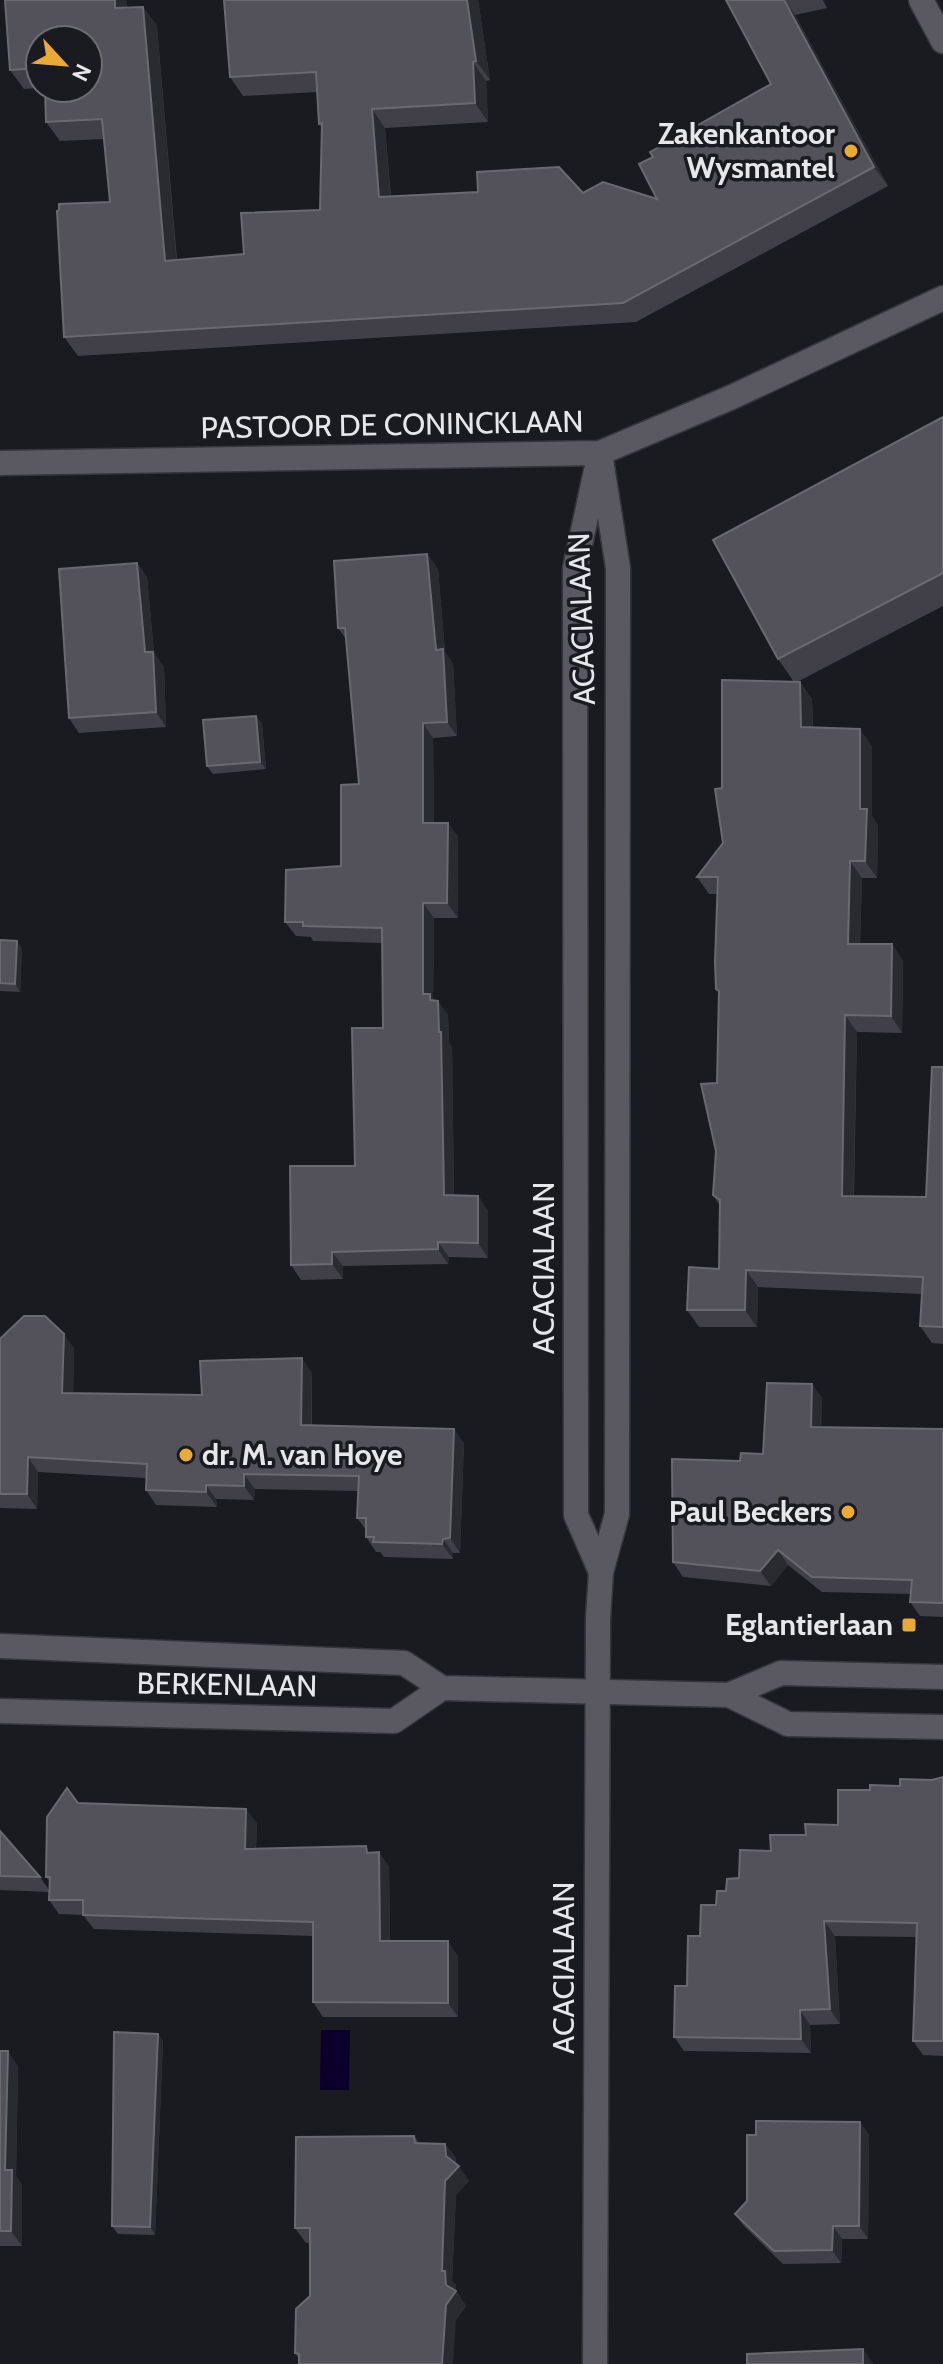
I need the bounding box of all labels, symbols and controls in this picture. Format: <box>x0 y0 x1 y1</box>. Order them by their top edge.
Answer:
north arrow <box>24 24 104 104</box>
text: N <box>66 60 97 85</box>
place label: Zakenkantoor Wysmantel <box>658 115 835 186</box>
marker: Zakenkantoor Wysmantel <box>842 142 860 160</box>
street label: PASTOOR DE CONINCKLAAN <box>200 403 584 446</box>
street label: ACACIALAAN <box>560 532 603 706</box>
street label: ACACIALAAN <box>525 1182 562 1354</box>
place label: dr. M. van Hoye <box>202 1436 402 1473</box>
marker: dr. M. van Hoye <box>177 1446 195 1464</box>
place label: Paul Beckers <box>669 1493 832 1530</box>
marker: Paul Beckers <box>839 1503 857 1521</box>
place label: Eglantierlaan <box>725 1606 893 1643</box>
marker: Eglantierlaan <box>900 1616 918 1634</box>
street label: BERKENLAAN <box>136 1664 318 1705</box>
street label: ACACIALAAN <box>545 1882 582 2054</box>

